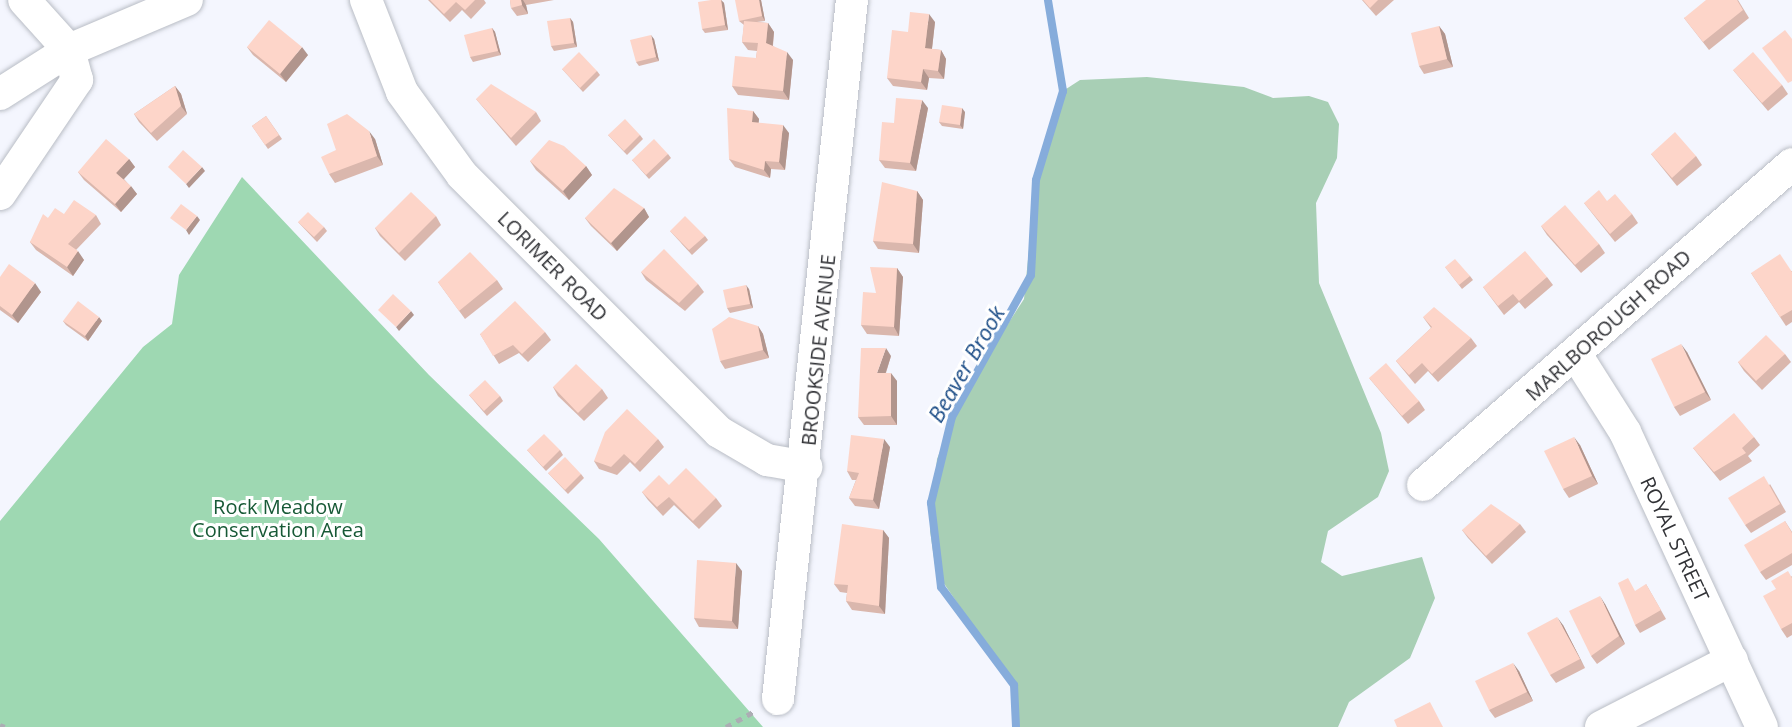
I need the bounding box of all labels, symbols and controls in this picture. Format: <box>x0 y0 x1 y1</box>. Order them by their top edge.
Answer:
street label: LORIMER ROAD <box>493 206 613 326</box>
street label: MARLBOROUGH ROAD <box>1520 245 1696 405</box>
street label: BROOKSIDE AVENUE <box>796 253 840 447</box>
water label: Beaver Brook <box>922 301 1010 427</box>
street label: ROYAL STREET <box>1636 473 1714 605</box>
park label: Rock Meadow Conservation Area <box>192 495 364 542</box>

